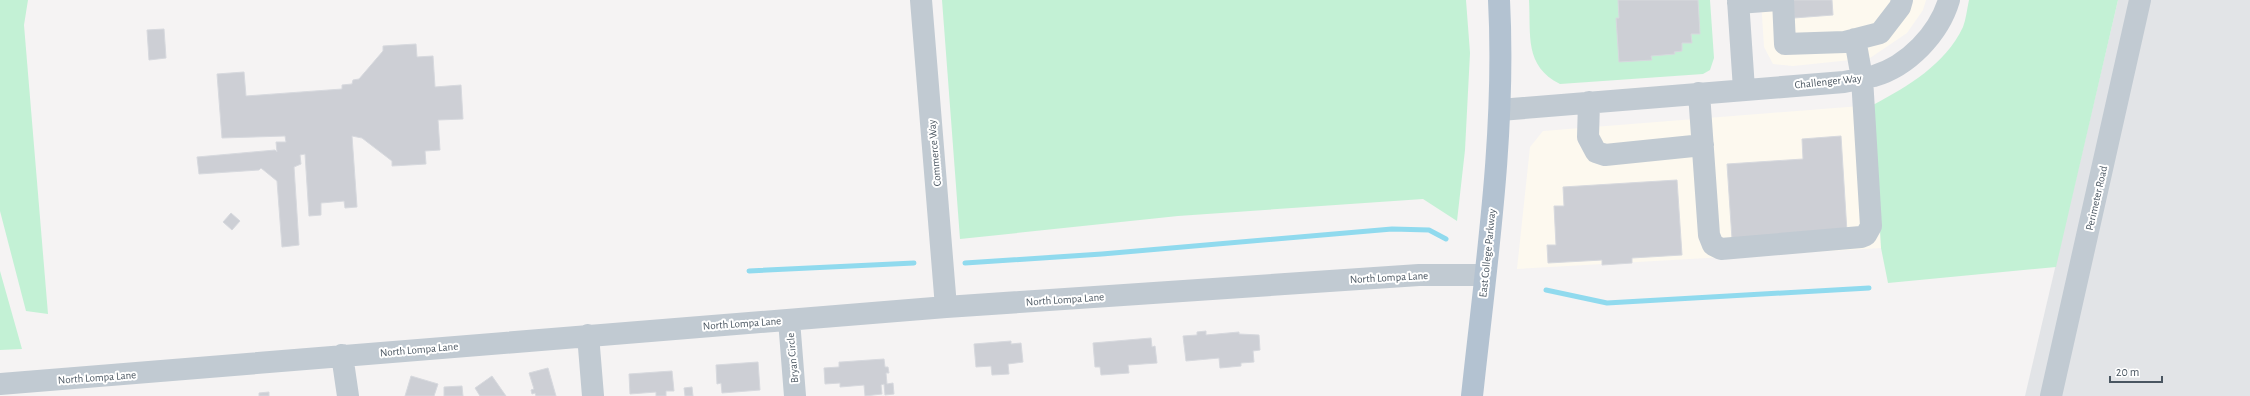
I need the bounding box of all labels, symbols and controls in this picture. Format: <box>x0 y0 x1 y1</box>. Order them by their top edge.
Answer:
street label: Challenger Way <box>1794 72 1862 90</box>
street label: Commerce Way <box>926 119 943 187</box>
street label: Perimeter Road <box>2084 164 2109 232</box>
street label: East College Parkway <box>1477 208 1498 298</box>
street label: North Lompa Lane <box>1350 270 1429 285</box>
street label: North Lompa Lane <box>1025 291 1105 308</box>
street label: North Lompa Lane <box>702 315 782 332</box>
street label: Bryan Circle <box>785 332 800 384</box>
street label: North Lompa Lane <box>379 341 459 358</box>
scale bar <box>2110 358 2162 384</box>
text: 20 m <box>2116 366 2139 378</box>
street label: North Lompa Lane <box>57 369 137 386</box>

